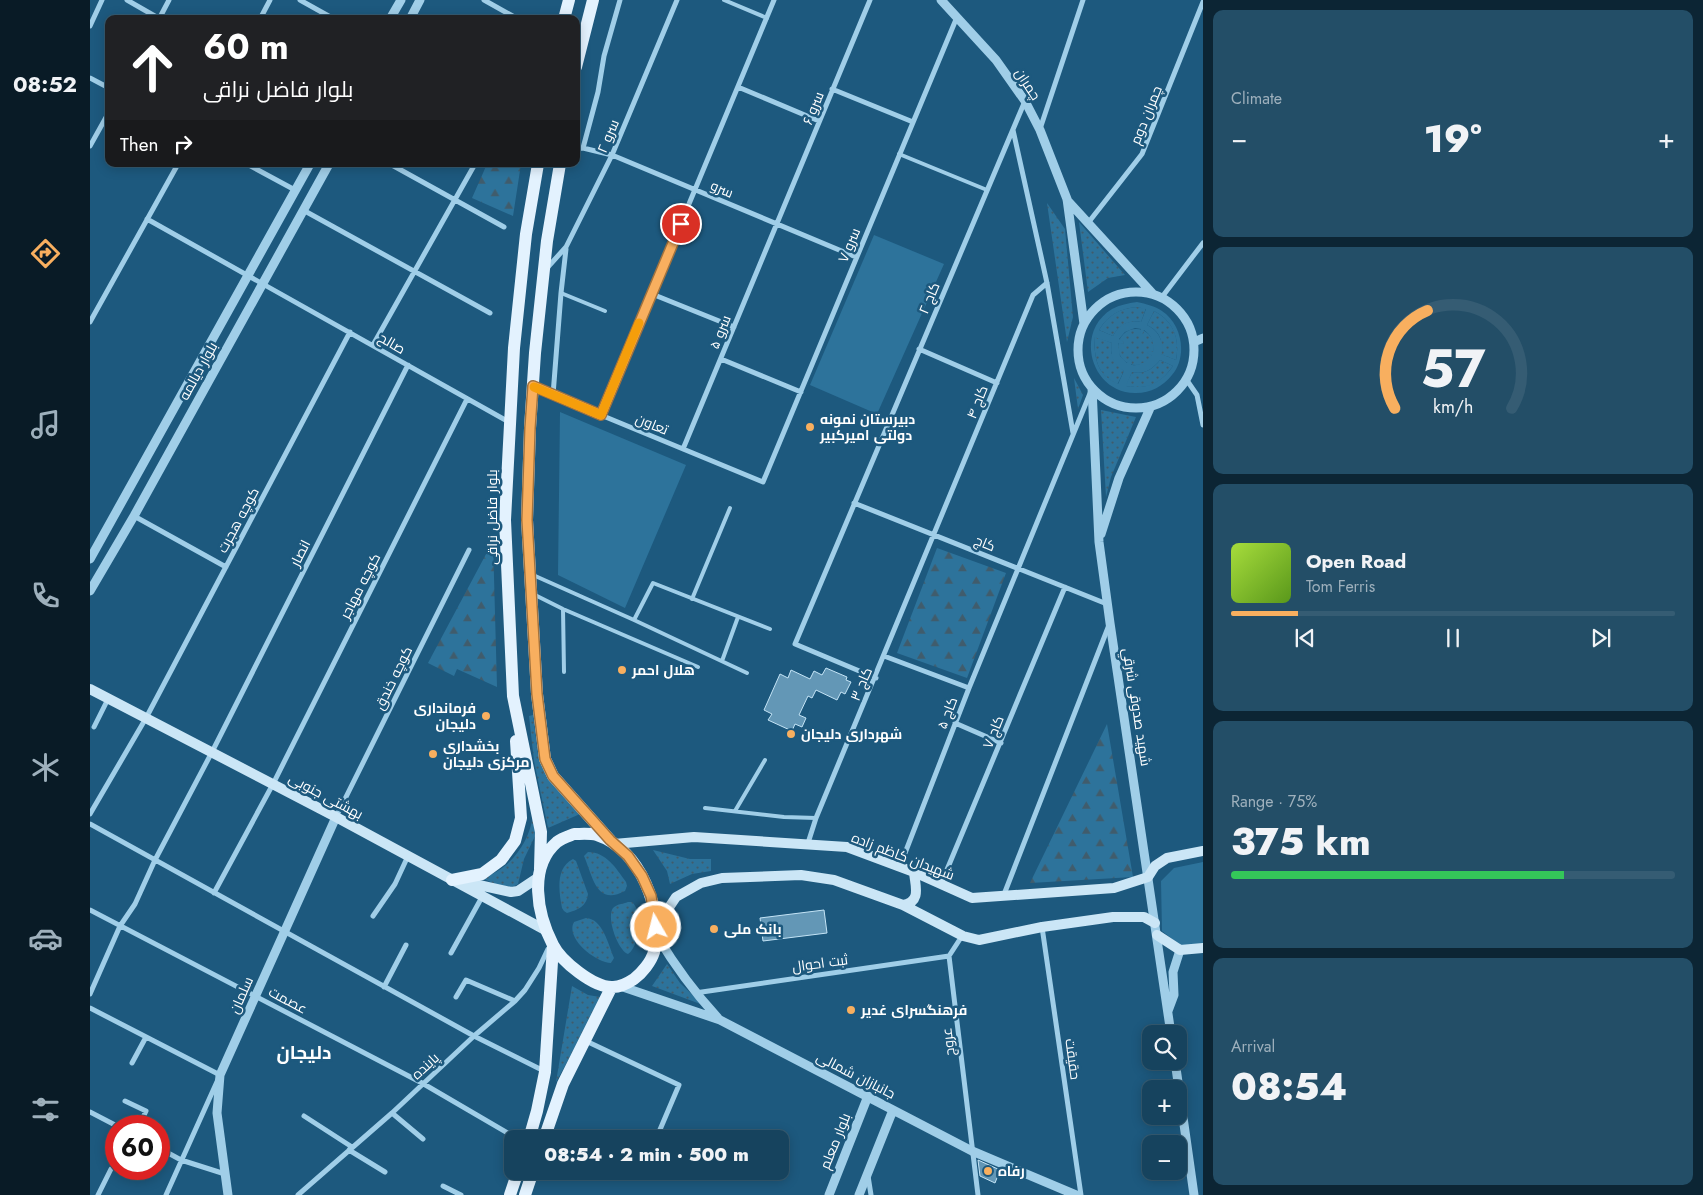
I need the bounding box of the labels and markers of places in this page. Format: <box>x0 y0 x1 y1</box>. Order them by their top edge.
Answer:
pin <box>660 203 702 245</box>
place label: دبیرستان نمونه دولتی امیرکبیر <box>819 409 915 445</box>
marker: دبیرستان نمونه دولتی امیرکبیر <box>804 421 816 433</box>
place label: هلال احمر <box>631 660 695 680</box>
marker: هلال احمر <box>616 664 628 676</box>
place label: فرمانداری دلیجان <box>414 698 476 734</box>
marker: فرمانداری دلیجان <box>480 710 492 722</box>
place label: شهرداری دلیجان <box>801 724 902 744</box>
marker: شهرداری دلیجان <box>785 728 797 740</box>
place label: بخشداری مرکزی دلیجان <box>443 736 530 772</box>
marker: بخشداری مرکزی دلیجان <box>427 748 439 760</box>
place label: بانک ملی <box>724 919 782 939</box>
marker: بانک ملی <box>708 923 720 935</box>
place label: فرهنگسرای غدیر <box>860 1000 967 1020</box>
marker: فرهنگسرای غدیر <box>845 1004 857 1016</box>
place label: رفاه <box>998 1161 1025 1181</box>
marker: رفاه <box>982 1165 994 1177</box>

